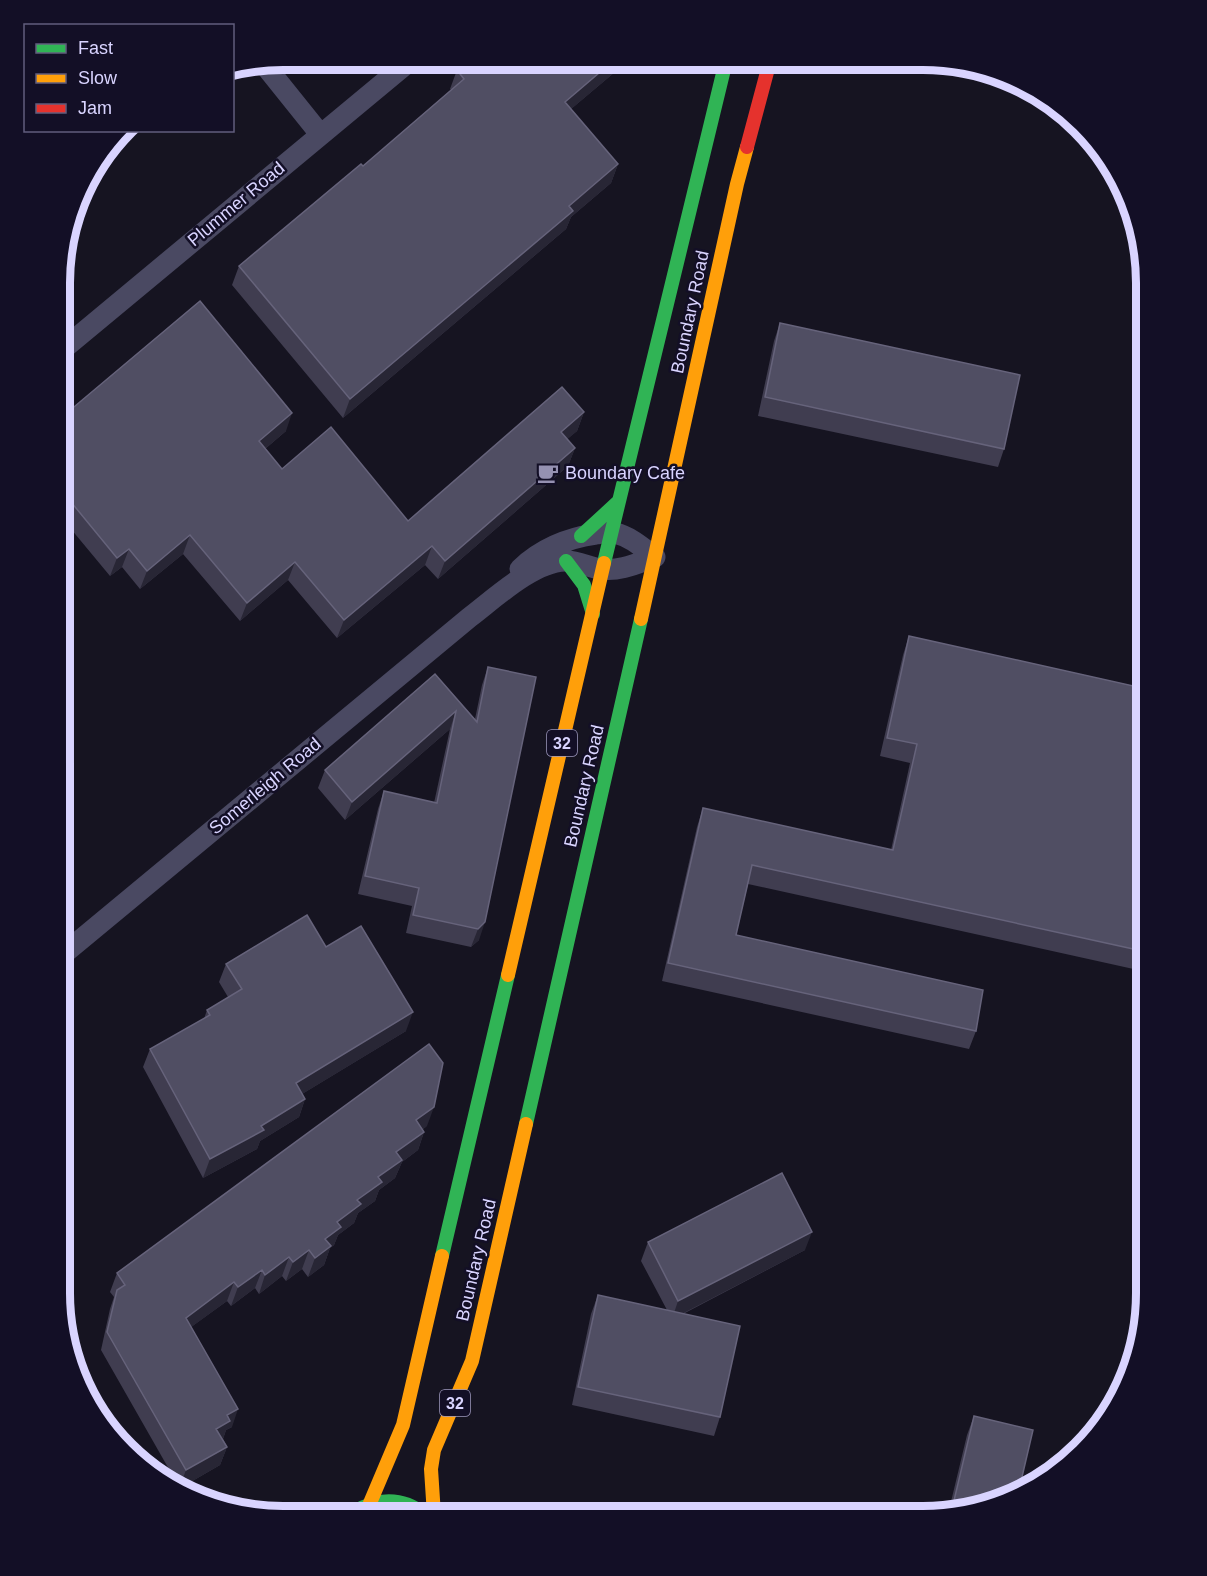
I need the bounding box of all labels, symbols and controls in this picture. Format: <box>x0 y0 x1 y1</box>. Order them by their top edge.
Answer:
legend <box>24 24 234 132</box>
text: Fast <box>78 38 113 58</box>
text: Slow <box>78 68 118 88</box>
text: Jam <box>78 98 112 118</box>
street label: Plummer Road <box>184 158 288 250</box>
street label: Boundary Road <box>667 249 713 375</box>
cafe icon: Boundary Cafe <box>536 461 560 485</box>
place label: Boundary Cafe <box>565 463 685 483</box>
street label: Boundary Road <box>560 723 608 849</box>
road number: 32 <box>547 730 577 756</box>
street label: Somerleigh Road <box>205 734 325 838</box>
street label: Boundary Road <box>452 1197 500 1323</box>
road number: 32 <box>440 1390 470 1416</box>

